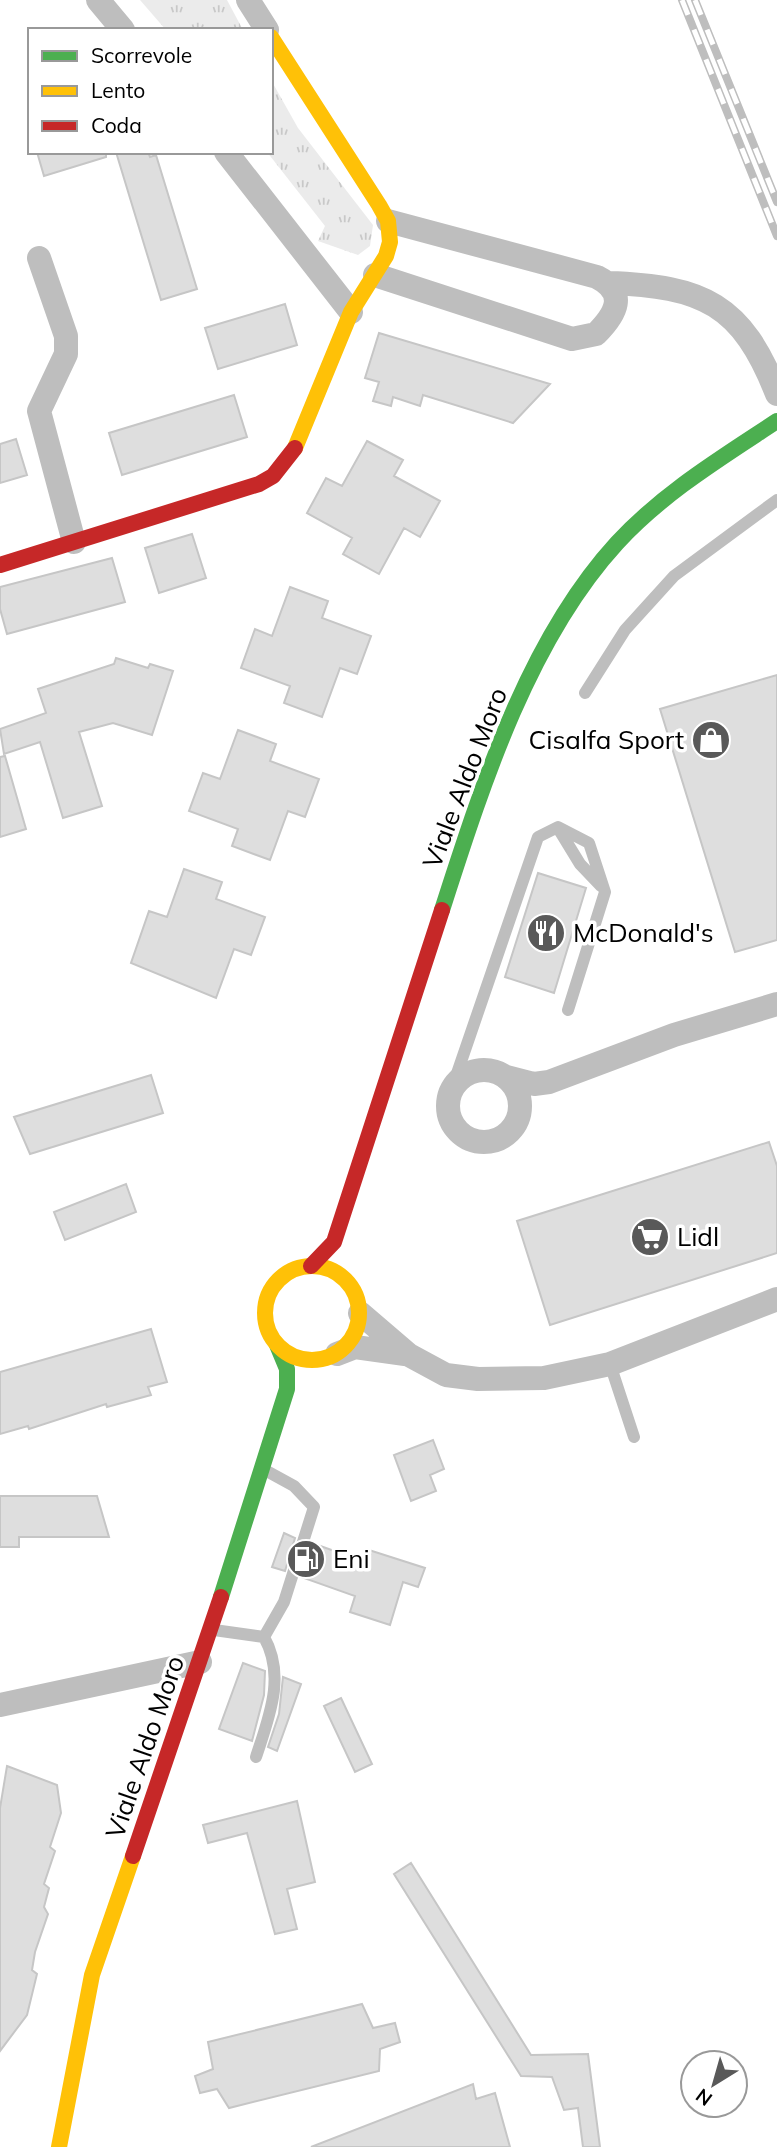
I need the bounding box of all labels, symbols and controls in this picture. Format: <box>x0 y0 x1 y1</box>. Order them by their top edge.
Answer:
legend <box>28 28 273 154</box>
text: Scorrevole <box>91 42 192 68</box>
text: Lento <box>91 77 145 103</box>
text: Coda <box>91 112 142 138</box>
street label: Viale Aldo Moro <box>415 683 514 873</box>
shop icon: Cisalfa Sport <box>690 719 732 761</box>
place label: Cisalfa Sport <box>528 723 684 756</box>
restaurant icon: McDonald's <box>525 912 567 954</box>
place label: McDonald's <box>573 916 714 949</box>
supermarket icon: Lidl <box>629 1216 671 1258</box>
place label: Lidl <box>677 1220 719 1253</box>
fuel station icon: Eni <box>285 1538 327 1580</box>
place label: Eni <box>333 1542 370 1575</box>
street label: Viale Aldo Moro <box>98 1651 191 1842</box>
north arrow <box>679 2049 749 2119</box>
text: N <box>691 2084 717 2111</box>

